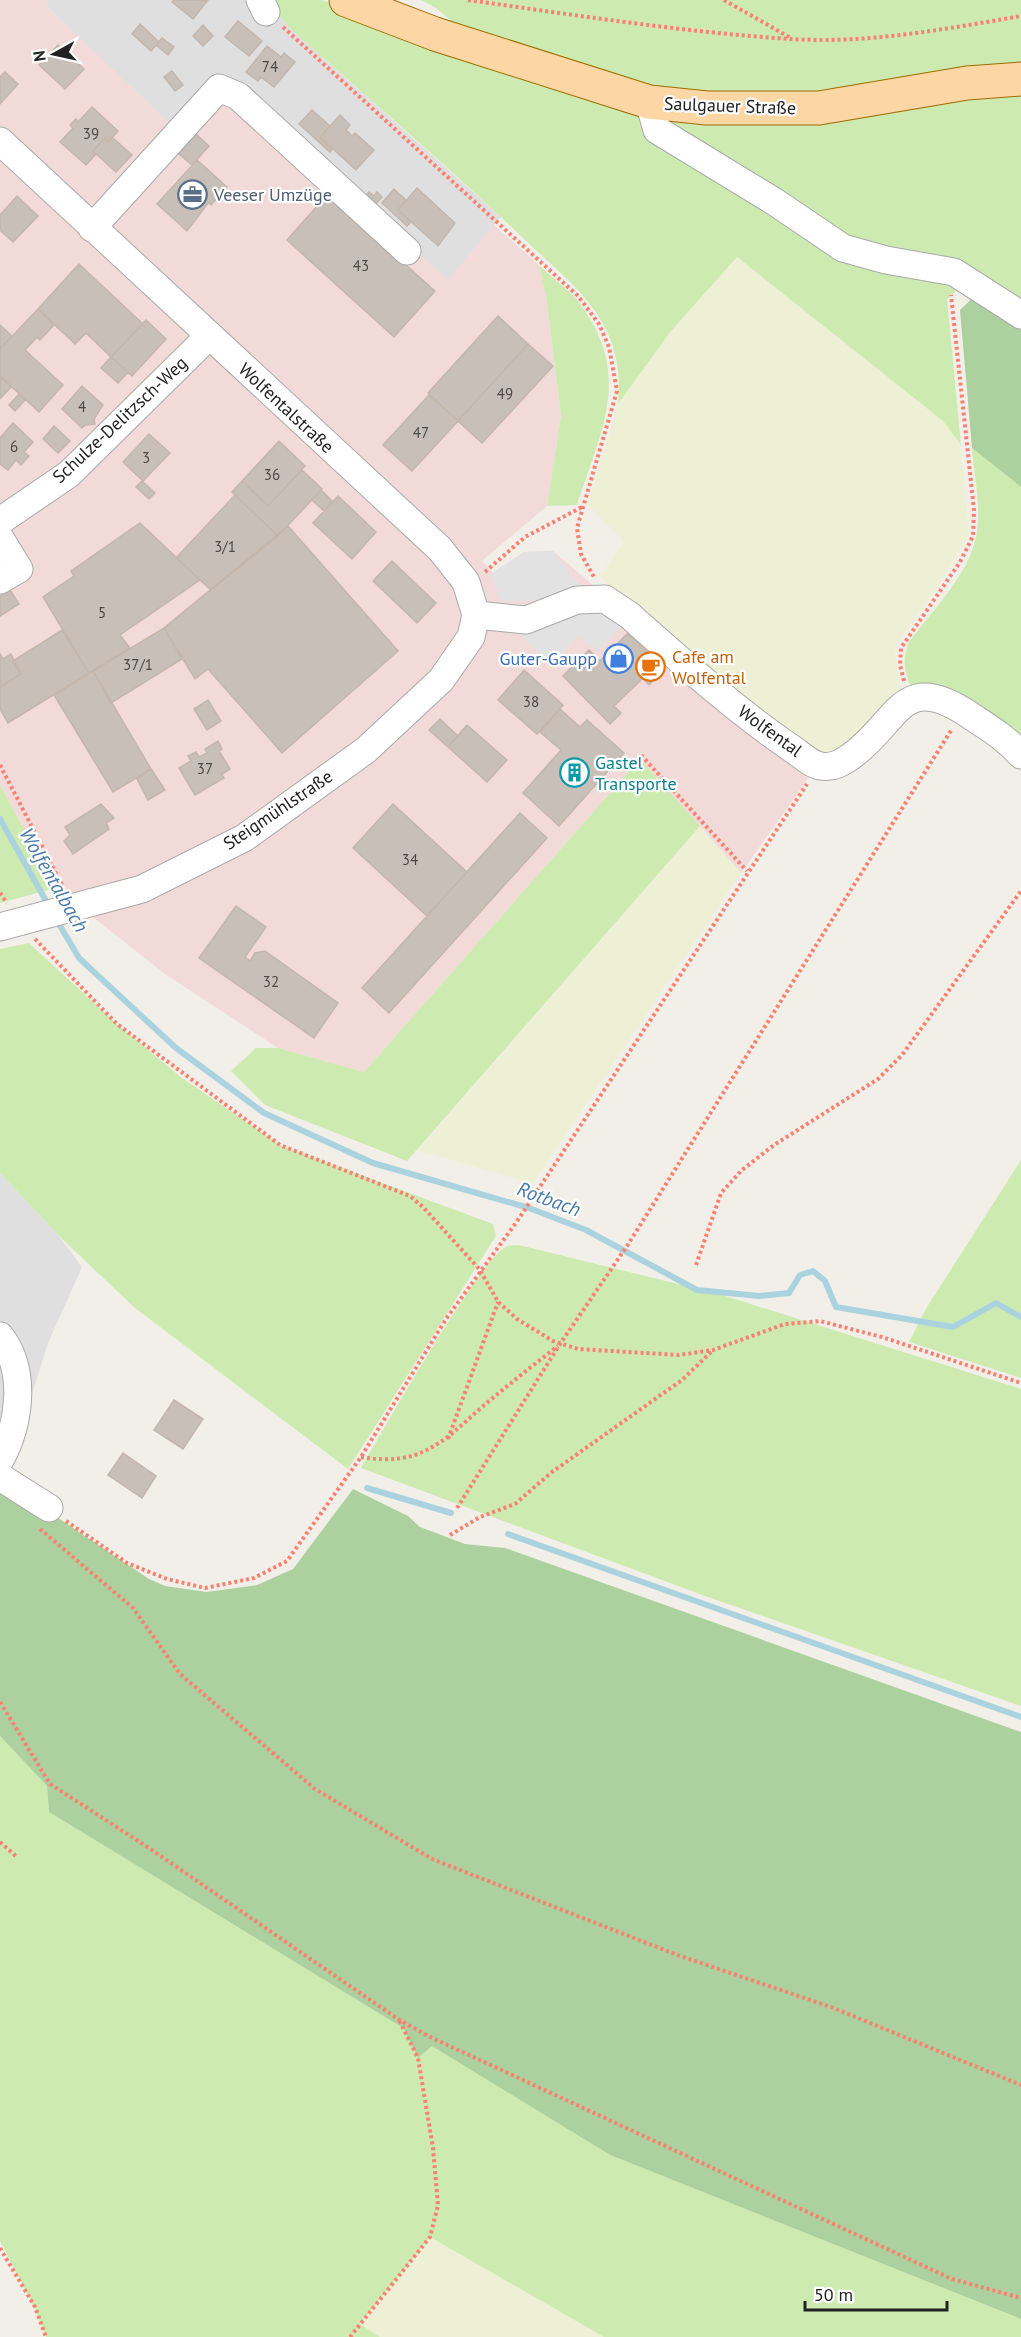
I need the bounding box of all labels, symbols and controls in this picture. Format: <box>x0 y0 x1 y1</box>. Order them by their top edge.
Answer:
north arrow <box>24 24 84 84</box>
text: N <box>29 49 50 63</box>
house number: 74 <box>262 57 278 76</box>
street label: Saulgauer Straße <box>663 92 797 119</box>
house number: 39 <box>83 124 99 143</box>
office icon: Veeser Umzüge <box>177 179 209 211</box>
place label: Veeser Umzüge <box>213 183 332 206</box>
house number: 43 <box>353 256 369 275</box>
street label: Schulze-Delitzsch-Weg <box>48 351 192 488</box>
street label: Wolfentalstraße <box>234 357 339 458</box>
house number: 49 <box>497 384 513 403</box>
house number: 4 <box>78 397 86 416</box>
house number: 47 <box>413 423 429 442</box>
house number: 6 <box>10 437 18 456</box>
house number: 3 <box>142 448 150 467</box>
house number: 36 <box>264 465 280 484</box>
house number: 3/1 <box>214 537 236 556</box>
house number: 5 <box>98 603 106 622</box>
shop icon: Guter-Gaupp <box>602 643 634 675</box>
place label: Cafe am Wolfental <box>672 645 747 689</box>
place label: Guter-Gaupp <box>500 647 597 670</box>
cafe icon: Cafe am Wolfental <box>635 651 667 683</box>
house number: 37/1 <box>123 655 153 674</box>
house number: 38 <box>523 692 539 711</box>
street label: Wolfental <box>734 700 808 762</box>
place label: Gastel Transporte <box>595 751 677 795</box>
building icon: Gastel Transporte <box>558 757 590 789</box>
house number: 37 <box>197 759 213 778</box>
street label: Steigmühlstraße <box>219 765 337 855</box>
water label: Wolfentalbach <box>14 823 94 937</box>
house number: 34 <box>402 850 418 869</box>
house number: 32 <box>263 972 279 991</box>
water label: Rotbach <box>514 1176 584 1222</box>
scale bar <box>805 2274 948 2312</box>
text: 50 m <box>814 2283 853 2306</box>

